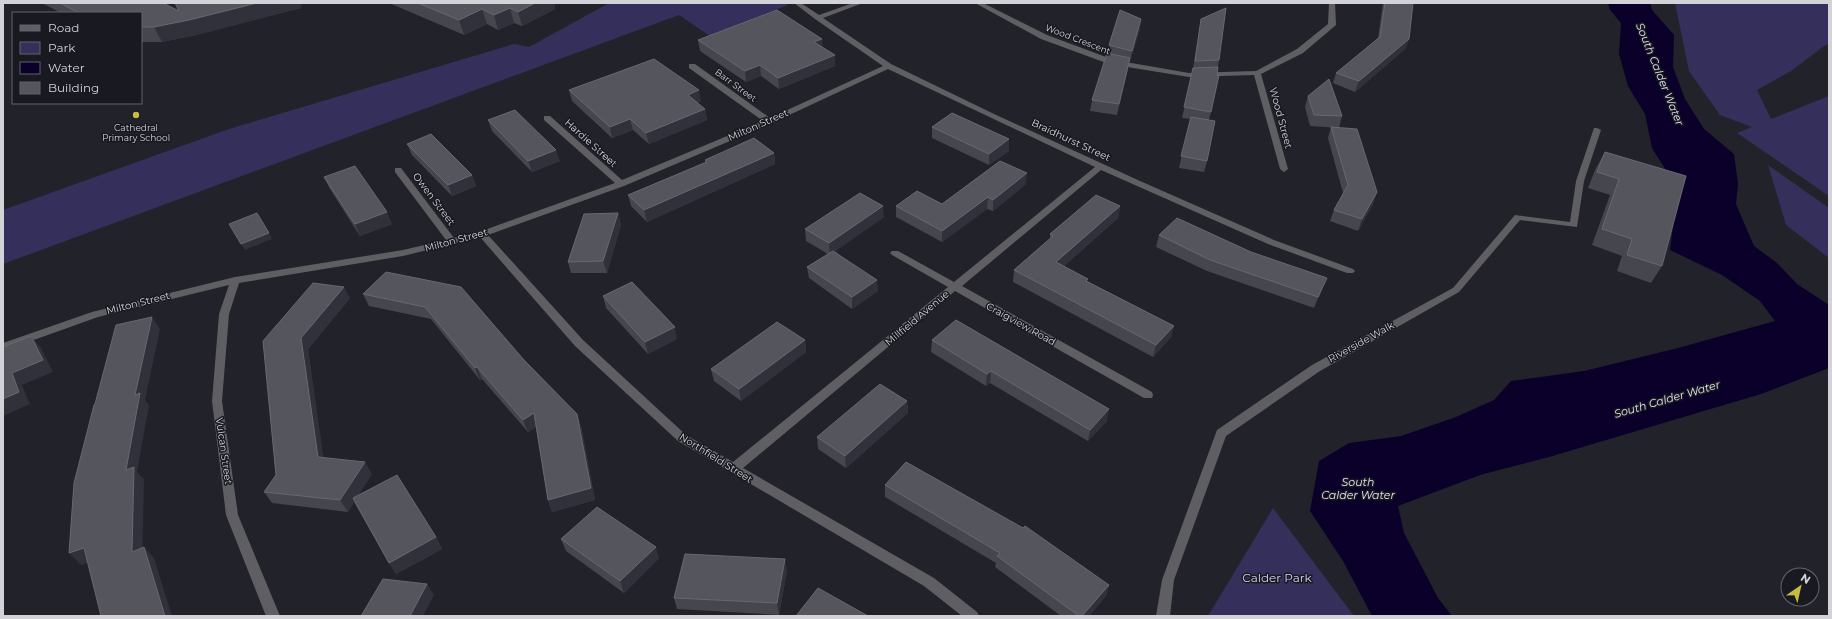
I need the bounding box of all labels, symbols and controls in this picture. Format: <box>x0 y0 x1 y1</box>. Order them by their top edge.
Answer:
legend <box>12 12 142 104</box>
text: Road <box>48 20 79 35</box>
street label: Wood Crescent <box>1044 21 1113 57</box>
water label: South Calder Water <box>1633 21 1687 128</box>
text: Park <box>48 40 76 55</box>
text: Water <box>48 60 85 75</box>
street label: Barr Street <box>713 66 759 104</box>
text: Building <box>48 80 99 95</box>
street label: Wood Street <box>1267 86 1295 150</box>
street label: Milton Street <box>726 106 790 144</box>
marker: Cathedral Primary School <box>131 110 141 120</box>
street label: Hardie Street <box>562 116 620 170</box>
street label: Braidhurst Street <box>1029 116 1113 164</box>
place label: Cathedral Primary School <box>102 122 170 143</box>
street label: Owen Street <box>410 170 458 228</box>
street label: Milton Street <box>423 225 489 255</box>
street label: Millfield Avenue <box>882 287 952 349</box>
street label: Milton Street <box>105 289 171 317</box>
street label: Craigview Road <box>984 299 1058 349</box>
street label: Riverside Walk <box>1326 319 1396 365</box>
water label: South Calder Water <box>1612 377 1722 421</box>
street label: Vulcan Street <box>213 417 235 485</box>
street label: Northfield Street <box>677 430 755 486</box>
water label: South Calder Water <box>1321 475 1395 502</box>
north arrow <box>1780 567 1820 607</box>
park label: Calder Park <box>1242 570 1313 585</box>
text: N <box>1798 570 1813 587</box>

